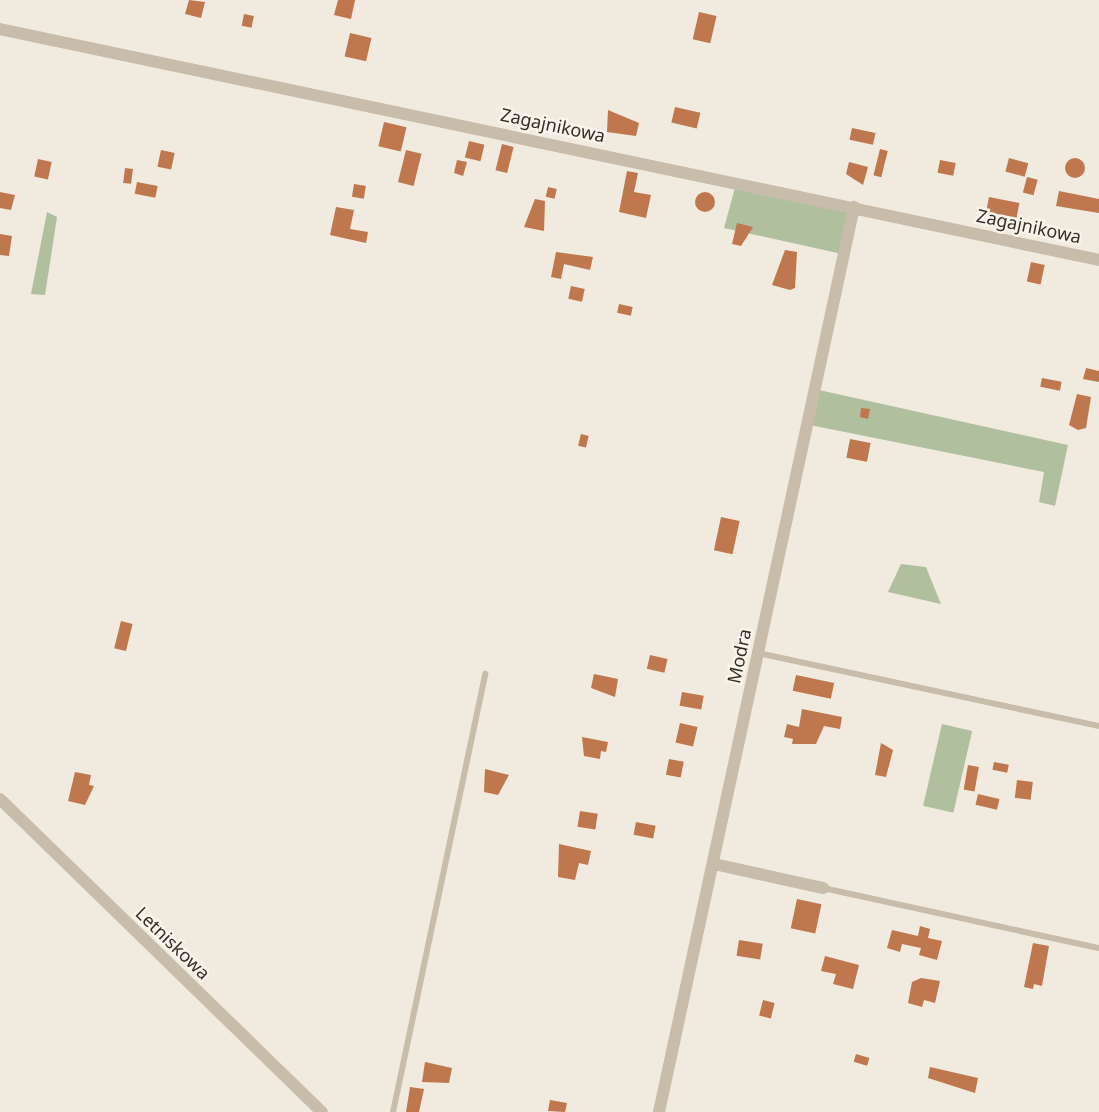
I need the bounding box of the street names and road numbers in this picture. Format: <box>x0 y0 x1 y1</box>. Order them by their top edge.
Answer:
street label: Zagajnikowa <box>499 103 607 147</box>
street label: Zagajnikowa <box>975 204 1083 248</box>
street label: Modra <box>723 627 755 685</box>
street label: Letniskowa <box>131 902 215 984</box>

